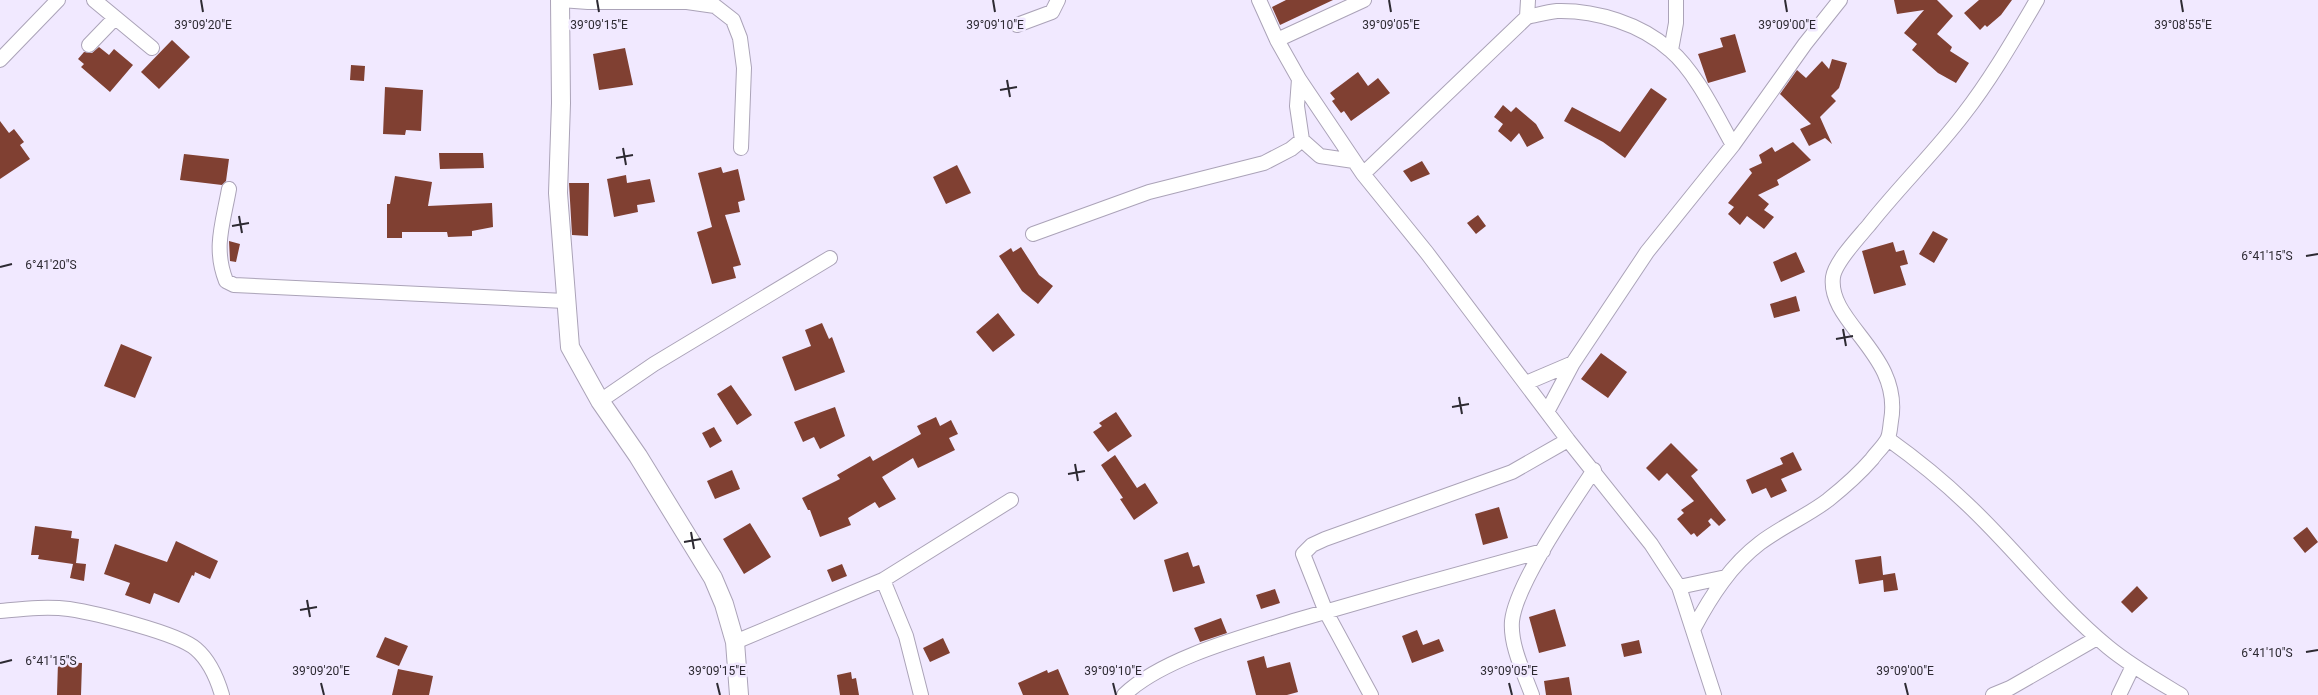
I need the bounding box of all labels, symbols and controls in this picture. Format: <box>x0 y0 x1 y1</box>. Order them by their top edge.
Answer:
text: 39°09'20"E <box>174 18 232 32</box>
text: 39°09'15"E <box>570 18 628 32</box>
text: 39°09'10"E <box>966 18 1024 32</box>
text: 39°09'05"E <box>1362 18 1420 32</box>
text: 39°09'00"E <box>1758 18 1816 32</box>
text: 39°08'55"E <box>2154 18 2212 32</box>
text: 6°41'15"S <box>2241 249 2293 263</box>
text: 6°41'20"S <box>25 258 77 272</box>
text: 6°41'10"S <box>2241 646 2293 660</box>
text: 6°41'15"S <box>25 654 77 668</box>
text: 39°09'20"E <box>292 664 350 678</box>
text: 39°09'15"E <box>688 664 746 678</box>
text: 39°09'10"E <box>1084 664 1142 678</box>
text: 39°09'05"E <box>1480 664 1538 678</box>
text: 39°09'00"E <box>1876 664 1934 678</box>

